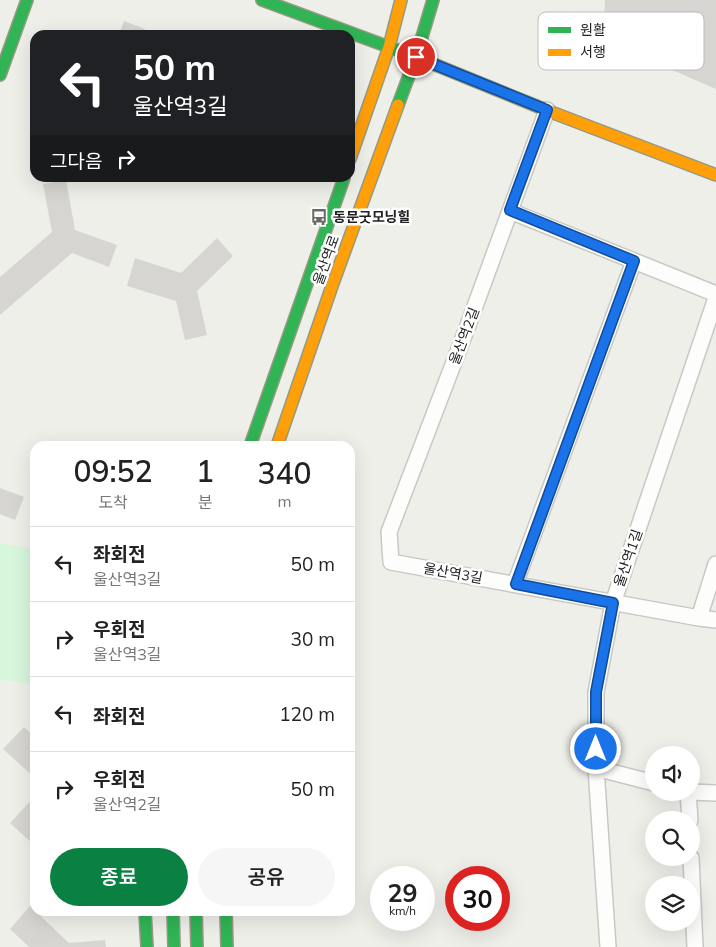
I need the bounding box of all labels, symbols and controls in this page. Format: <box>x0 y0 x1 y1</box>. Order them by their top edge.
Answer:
legend <box>538 12 704 70</box>
text: 원활 <box>580 21 606 39</box>
pin <box>395 36 437 78</box>
icon: arrive <box>402 43 430 71</box>
text: 서행 <box>580 43 606 61</box>
text: 50 m <box>133 45 216 89</box>
icon: left <box>50 50 115 115</box>
text: 울산역3길 <box>133 92 227 120</box>
icon: right <box>112 145 140 173</box>
text: 그다음 <box>50 149 102 173</box>
bus stop icon: 동문굿모닝힐 <box>309 207 329 227</box>
place label: 동문굿모닝힐 <box>333 208 410 226</box>
street label: 울산역로 <box>309 233 343 287</box>
street label: 울산역2길 <box>445 305 483 367</box>
text: 09:52 <box>73 452 153 490</box>
text: 1 <box>196 452 214 490</box>
text: 340 <box>258 454 312 492</box>
text: m <box>278 491 292 511</box>
text: 도착 <box>98 492 128 512</box>
text: 분 <box>198 492 212 512</box>
street label: 울산역1길 <box>610 527 646 589</box>
text: 좌회전 <box>93 542 145 566</box>
icon: left <box>50 550 78 578</box>
text: 50 m <box>291 552 335 576</box>
street label: 울산역3길 <box>422 559 484 587</box>
text: 울산역3길 <box>93 569 161 589</box>
text: 우회전 <box>93 617 145 641</box>
icon: right <box>50 625 78 653</box>
text: 30 m <box>291 627 335 651</box>
text: 울산역3길 <box>93 644 161 664</box>
icon: left <box>50 700 78 728</box>
text: 120 m <box>279 702 335 726</box>
text: 좌회전 <box>93 704 145 728</box>
position arrow <box>569 722 621 774</box>
map controls <box>645 746 700 931</box>
button: sound <box>645 746 700 801</box>
text: 우회전 <box>93 767 145 791</box>
icon: right <box>50 775 78 803</box>
text: 50 m <box>291 777 335 801</box>
text: 울산역2길 <box>93 794 161 814</box>
button: search <box>645 811 700 866</box>
button: 종료 <box>50 848 188 906</box>
button: 공유 <box>198 848 335 906</box>
speed limit sign: 30 <box>445 866 510 931</box>
button: layers <box>645 876 700 931</box>
text: 29 <box>387 877 418 908</box>
text: km/h <box>389 903 416 918</box>

